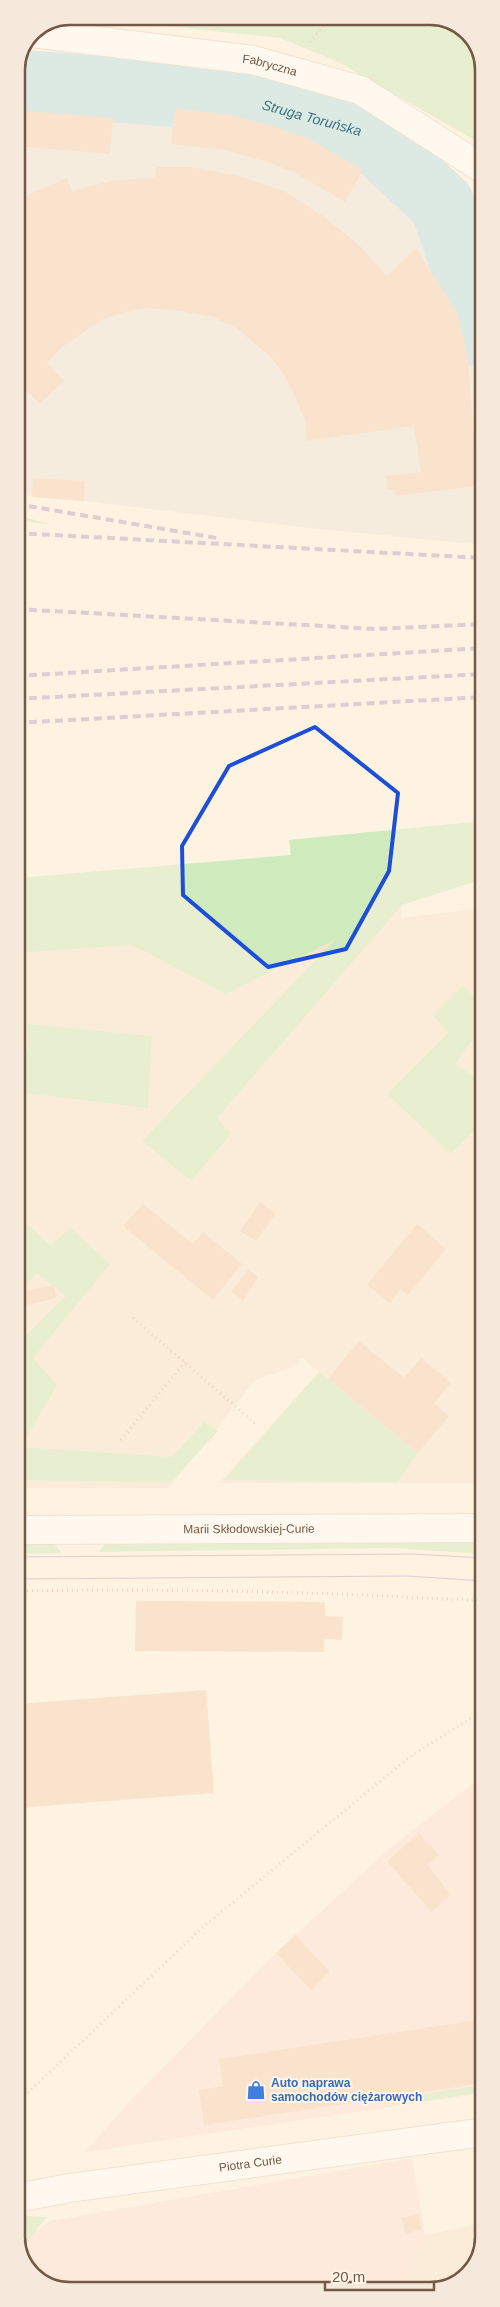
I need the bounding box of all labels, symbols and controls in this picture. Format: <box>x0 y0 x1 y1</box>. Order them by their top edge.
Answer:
street label: Fabryczna <box>242 52 299 79</box>
water label: Struga Toruńska <box>260 97 364 139</box>
street label: Marii Skłodowskiej-Curie <box>183 1522 315 1536</box>
place label: Auto naprawa samochodów ciężarowych <box>271 2076 422 2104</box>
shop icon: Auto naprawa samochodów ciężarowych <box>245 2079 267 2101</box>
street label: Piotra Curie <box>218 2152 283 2175</box>
scale bar <box>325 2260 434 2292</box>
text: 20 m <box>332 2268 365 2285</box>

